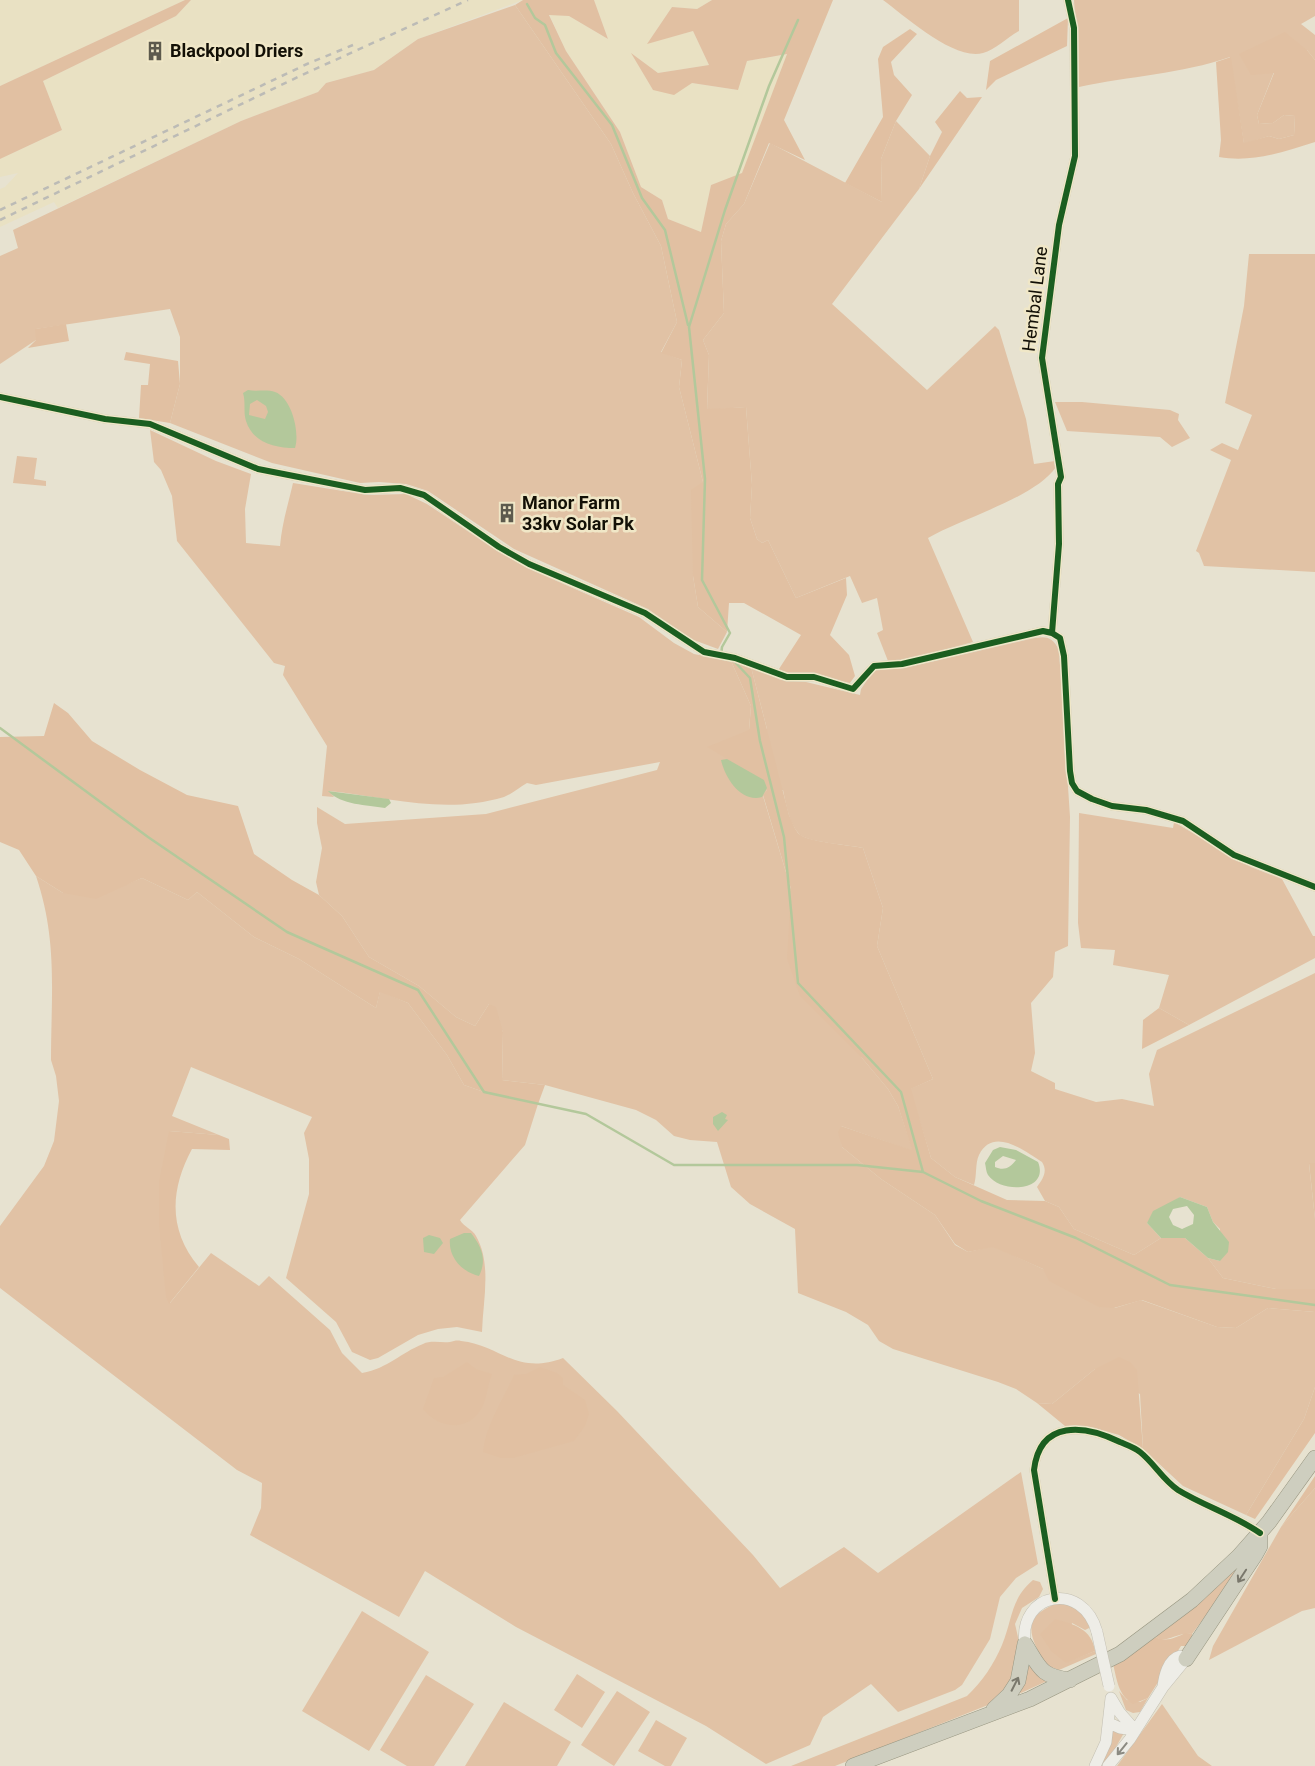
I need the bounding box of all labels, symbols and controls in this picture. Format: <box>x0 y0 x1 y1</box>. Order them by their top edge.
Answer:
building icon: Blackpool Driers <box>144 40 166 62</box>
place label: Blackpool Driers <box>170 40 303 61</box>
street label: Hembal Lane <box>1018 245 1051 353</box>
place label: Manor Farm 33kv Solar Pk <box>522 492 634 534</box>
building icon: Manor Farm 33kv Solar Pk <box>496 502 518 524</box>
one-way arrow <box>1236 1568 1246 1582</box>
one-way arrow <box>1010 1677 1020 1692</box>
one-way arrow <box>1117 1742 1128 1755</box>

